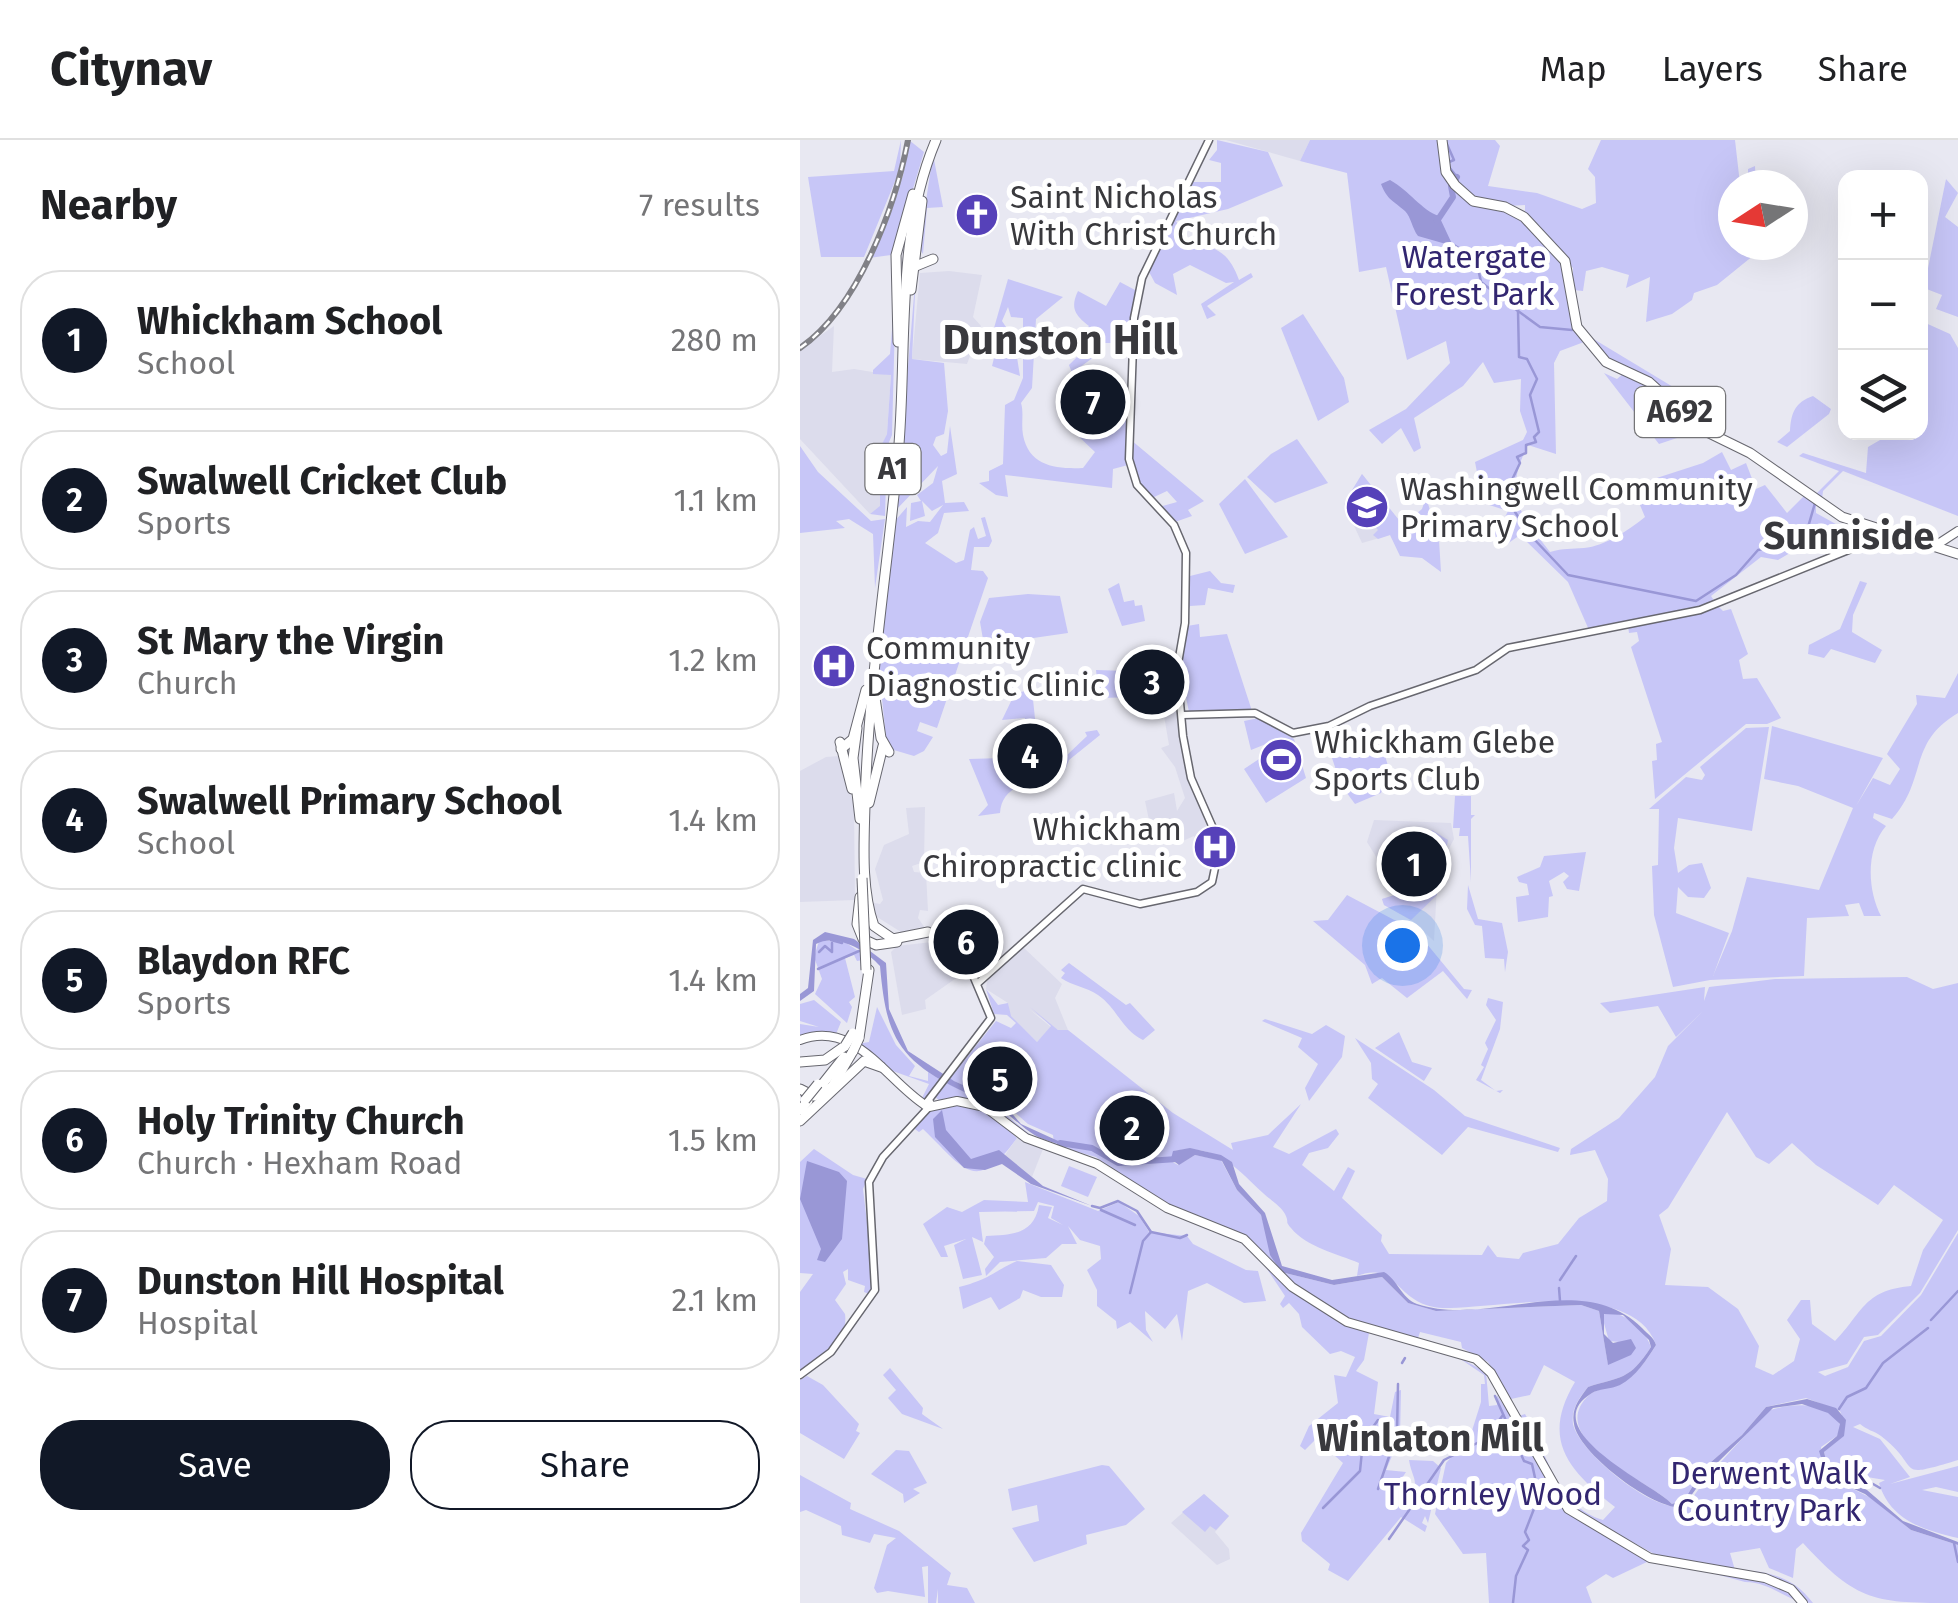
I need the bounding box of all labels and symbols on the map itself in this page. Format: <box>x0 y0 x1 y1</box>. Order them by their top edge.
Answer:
north arrow <box>1718 170 1808 260</box>
place label: Saint Nicholas With Christ Church <box>1010 178 1277 253</box>
church icon: Saint Nicholas With Christ Church <box>954 192 1000 238</box>
park label: Watergate Forest Park <box>1394 238 1555 313</box>
district label: Dunston Hill <box>943 315 1178 365</box>
pin: 7 <box>1060 364 1126 440</box>
road number: A692 <box>1635 387 1725 437</box>
road number: A1 <box>866 444 920 494</box>
place label: Washingwell Community Primary School <box>1400 470 1753 545</box>
school or university icon: Washingwell Community Primary School <box>1344 484 1390 530</box>
district label: Sunniside <box>1764 513 1934 559</box>
place label: Community Diagnostic Clinic <box>866 629 1105 704</box>
hospital icon: Community Diagnostic Clinic <box>811 643 857 689</box>
pin: 3 <box>1120 644 1184 720</box>
pin: 4 <box>998 718 1062 794</box>
place label: Whickham Glebe Sports Club <box>1314 723 1555 798</box>
sports icon: Whickham Glebe Sports Club <box>1258 737 1304 783</box>
place label: Whickham Chiropractic clinic <box>922 810 1182 885</box>
hospital icon: Whickham Chiropractic clinic <box>1192 824 1238 870</box>
pin: 1 <box>1382 826 1446 902</box>
pin: 6 <box>934 904 998 980</box>
your location <box>1377 920 1428 971</box>
pin: 5 <box>968 1042 1032 1116</box>
pin: 2 <box>1100 1090 1164 1166</box>
district label: Winlaton Mill <box>1316 1415 1544 1461</box>
park label: Derwent Walk Country Park <box>1670 1454 1869 1529</box>
park label: Thornley Wood <box>1384 1475 1602 1513</box>

